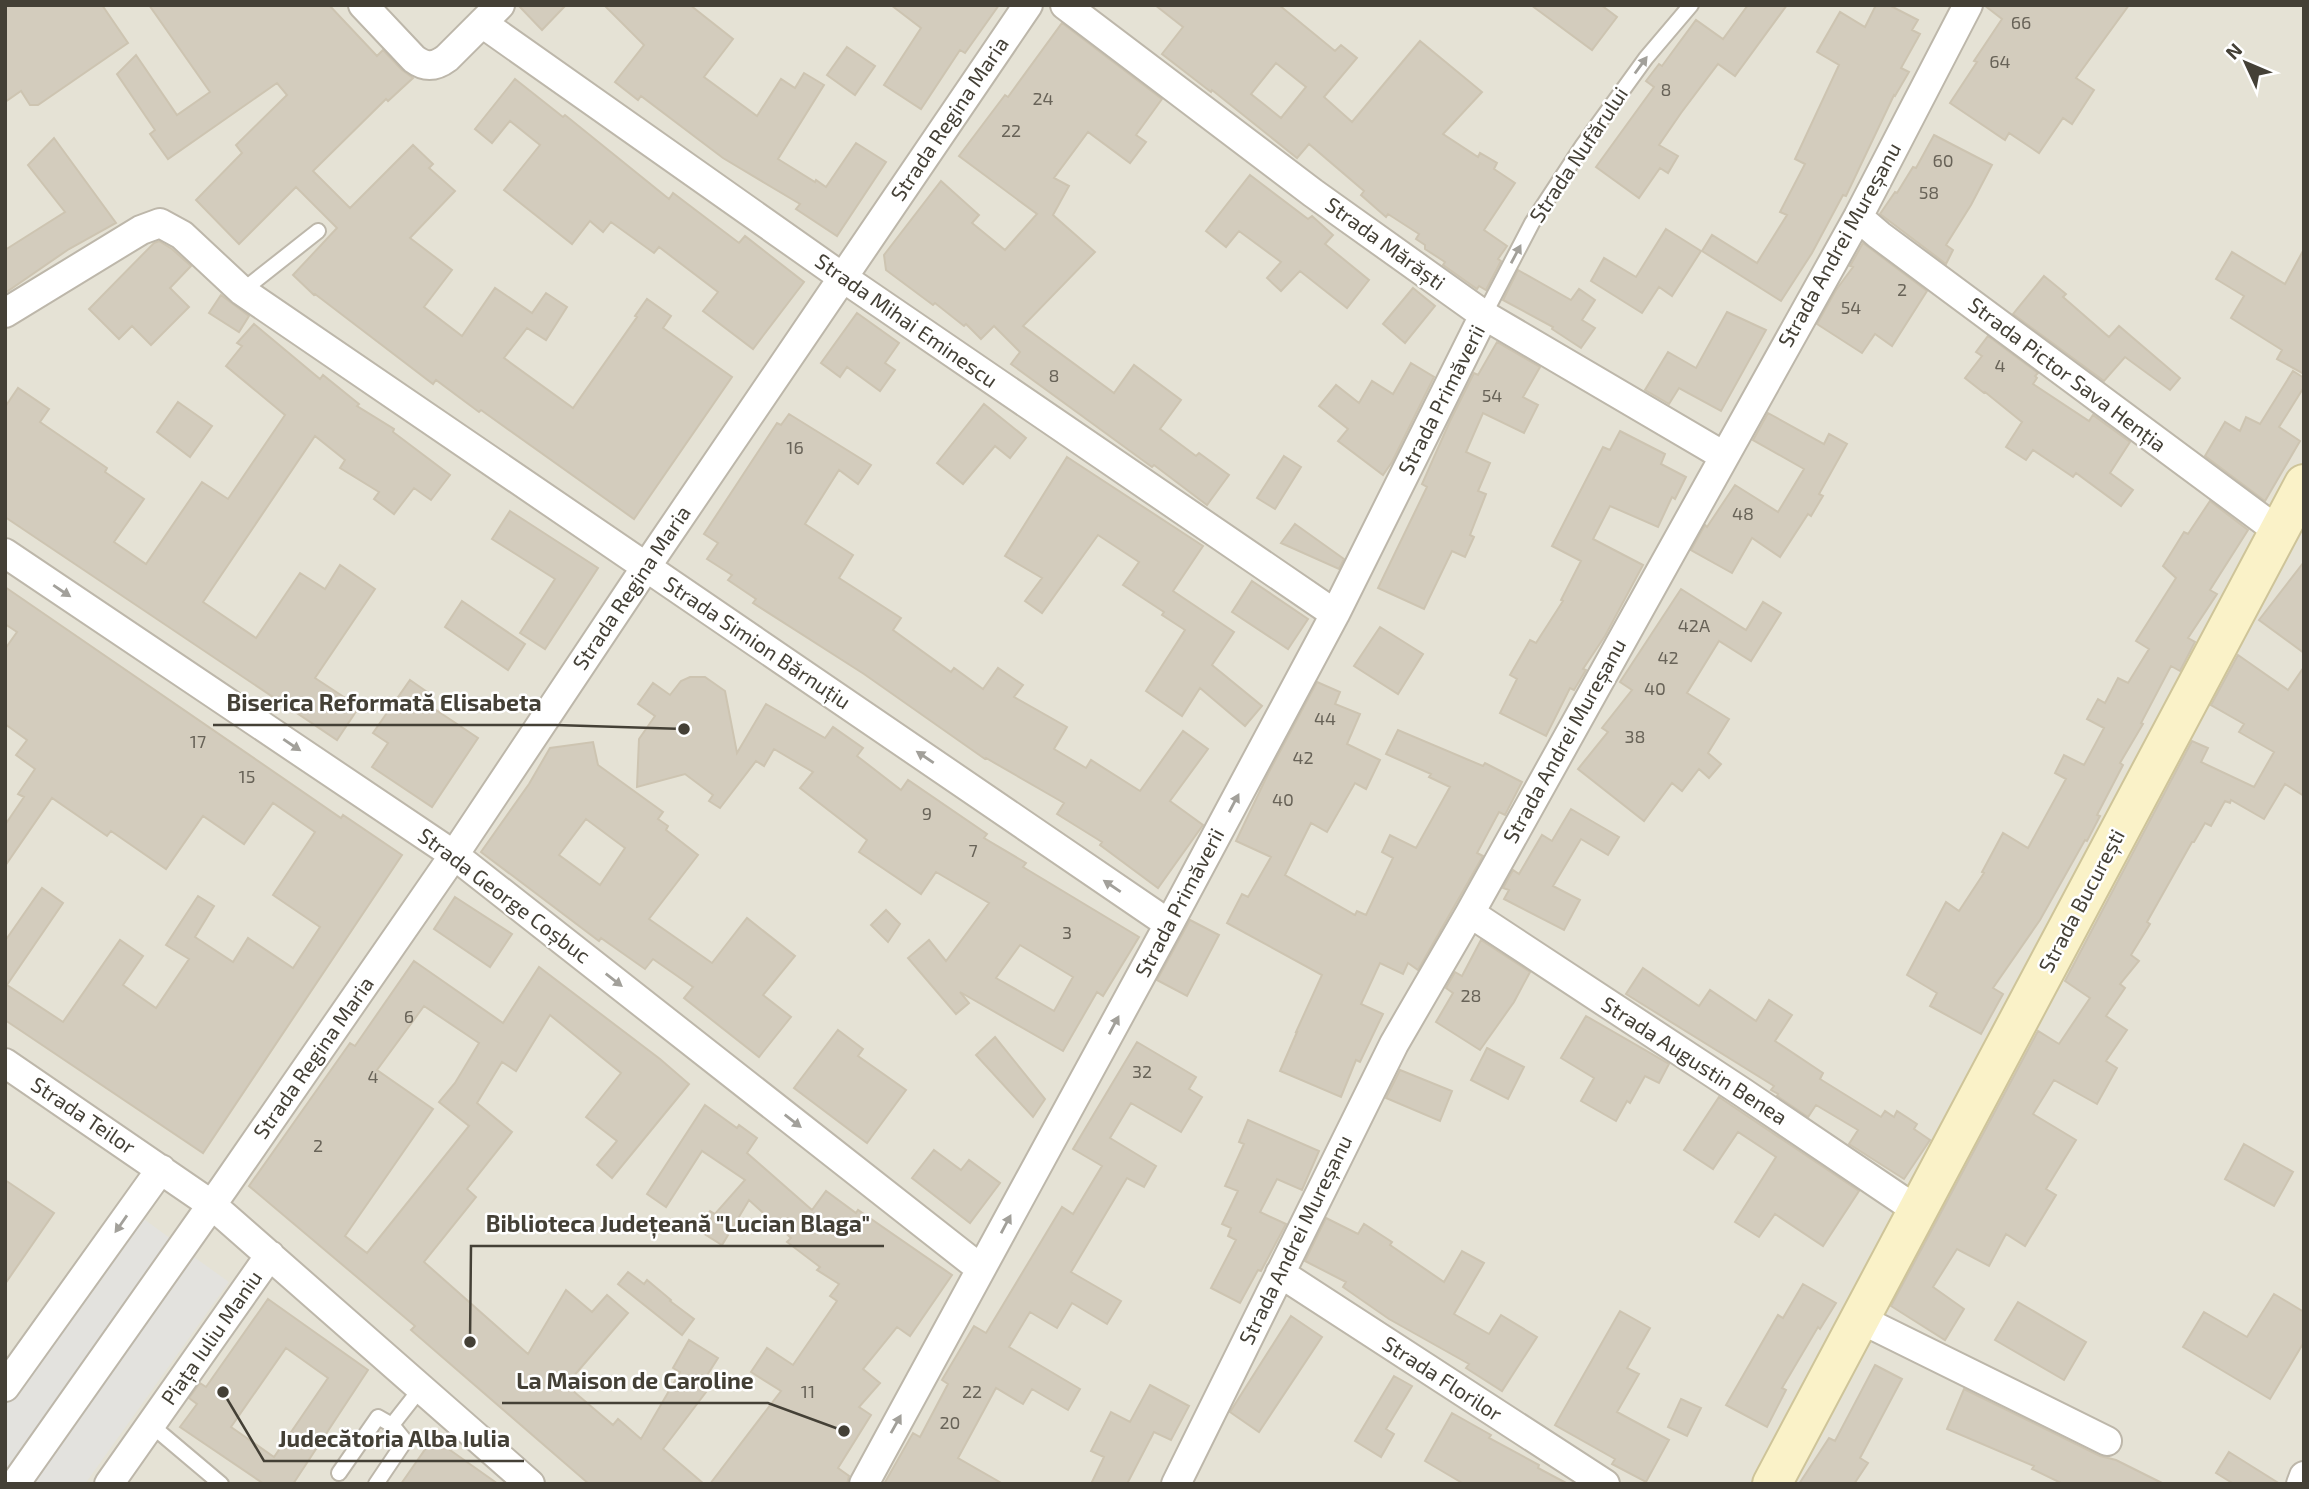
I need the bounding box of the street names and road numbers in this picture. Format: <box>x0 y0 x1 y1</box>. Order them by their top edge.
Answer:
street label: Strada Regina Maria <box>885 31 1013 205</box>
street label: Strada Nufărului <box>1523 82 1632 227</box>
street label: Strada Andrei Mureșanu <box>1772 138 1907 352</box>
street label: Strada Mărăști <box>1320 191 1451 296</box>
street label: Strada Mihai Eminescu <box>811 247 1003 392</box>
street label: Strada Pictor Sava Henția <box>1963 291 2172 458</box>
street label: Strada Primăverii <box>1392 320 1489 478</box>
street label: Strada Regina Maria <box>567 500 695 674</box>
street label: Strada Simion Bărnuțiu <box>659 570 856 715</box>
street label: Strada Andrei Mureșanu <box>1497 634 1632 848</box>
street label: Strada George Coșbuc <box>413 822 596 969</box>
street label: Strada Primăverii <box>1129 824 1228 981</box>
street label: Strada București <box>2032 825 2131 977</box>
street label: Strada Regina Maria <box>247 971 378 1143</box>
street label: Strada Augustin Benea <box>1597 990 1792 1129</box>
street label: Strada Teilor <box>27 1071 141 1159</box>
street label: Strada Andrei Mureșanu <box>1233 1130 1358 1349</box>
street label: Piața Iuliu Maniu <box>155 1265 268 1410</box>
street label: Strada Florilor <box>1378 1330 1508 1426</box>

